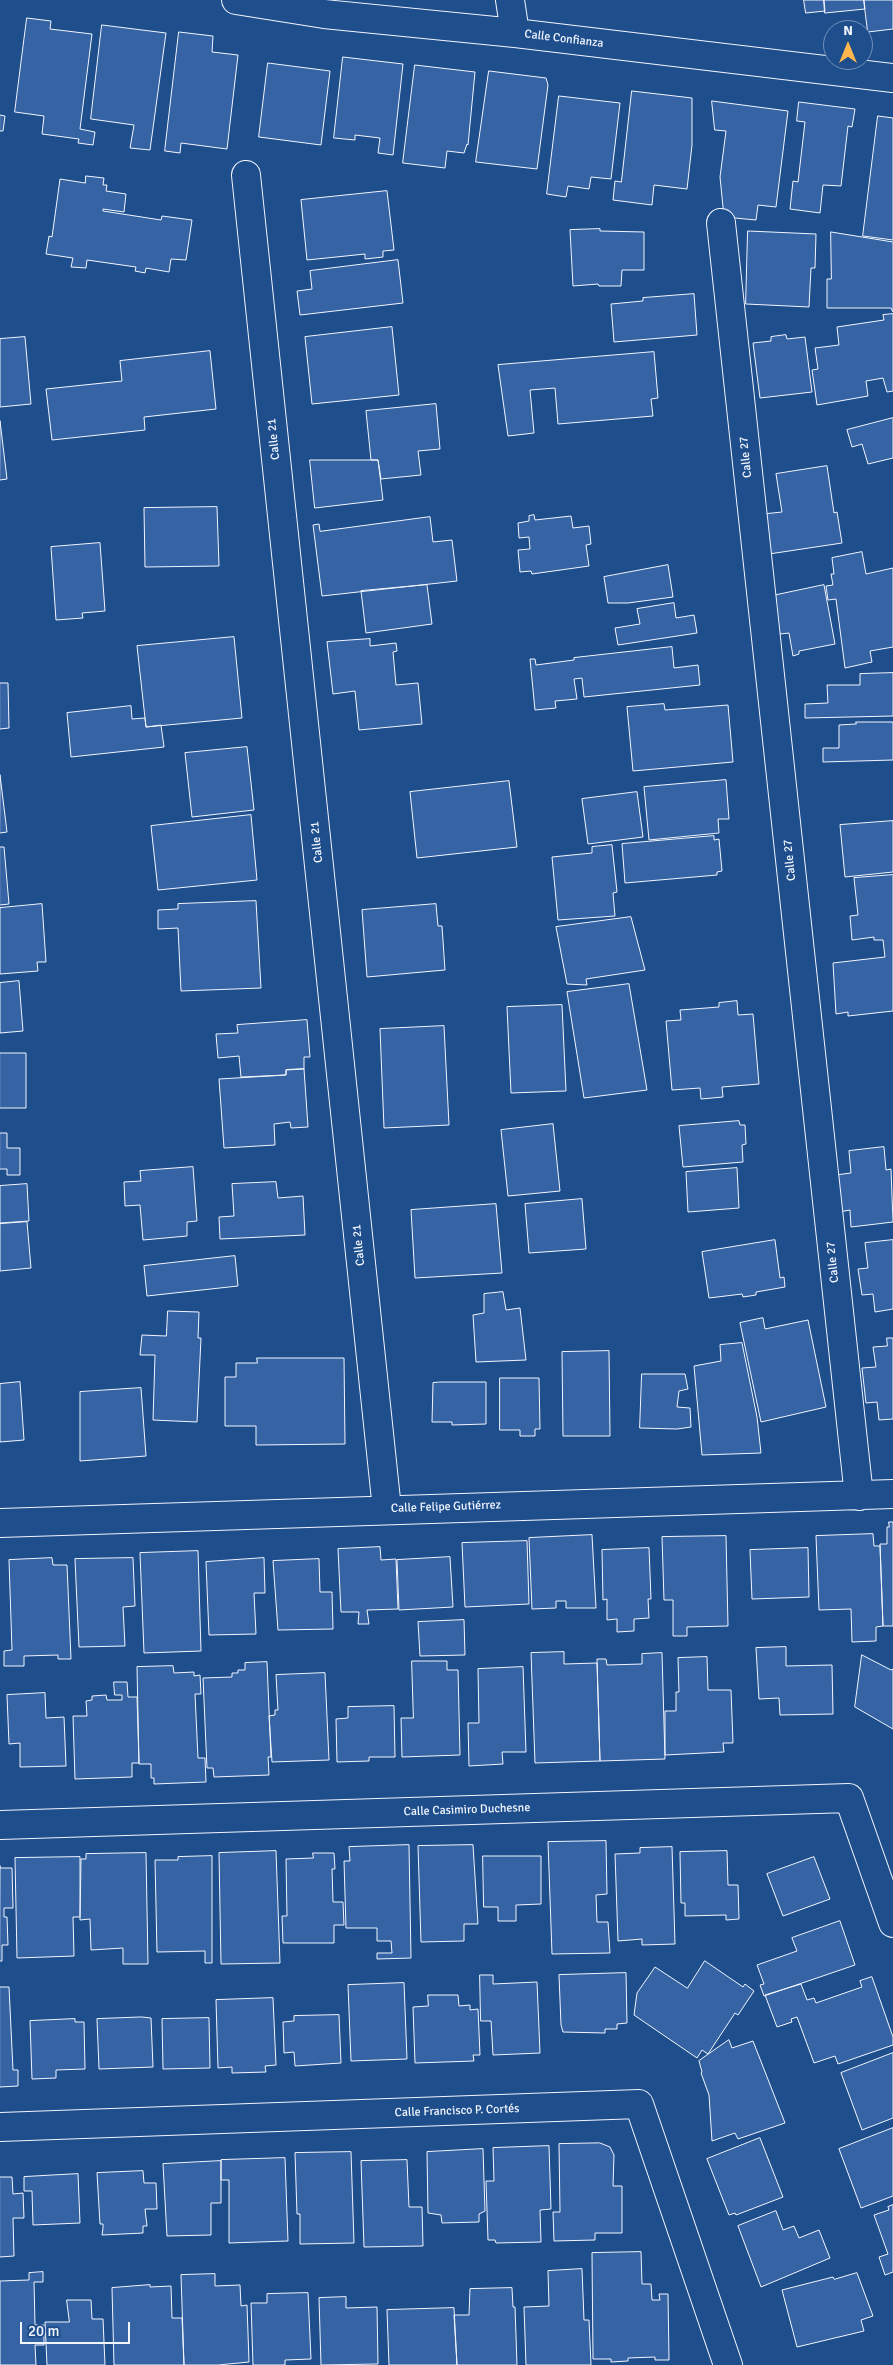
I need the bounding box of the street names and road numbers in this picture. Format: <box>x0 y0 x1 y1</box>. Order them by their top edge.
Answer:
street label: Calle Confianza <box>524 27 604 51</box>
street label: Calle 21 <box>265 418 283 460</box>
street label: Calle 27 <box>737 436 755 478</box>
street label: Calle 21 <box>308 821 326 863</box>
street label: Calle 27 <box>781 839 799 881</box>
street label: Calle 21 <box>350 1224 368 1266</box>
street label: Calle 27 <box>824 1241 842 1283</box>
street label: Calle Felipe Gutiérrez <box>391 1498 501 1516</box>
street label: Calle Casimiro Duchesne <box>403 1801 531 1819</box>
street label: Calle Francisco P. Cortés <box>394 2102 520 2120</box>

